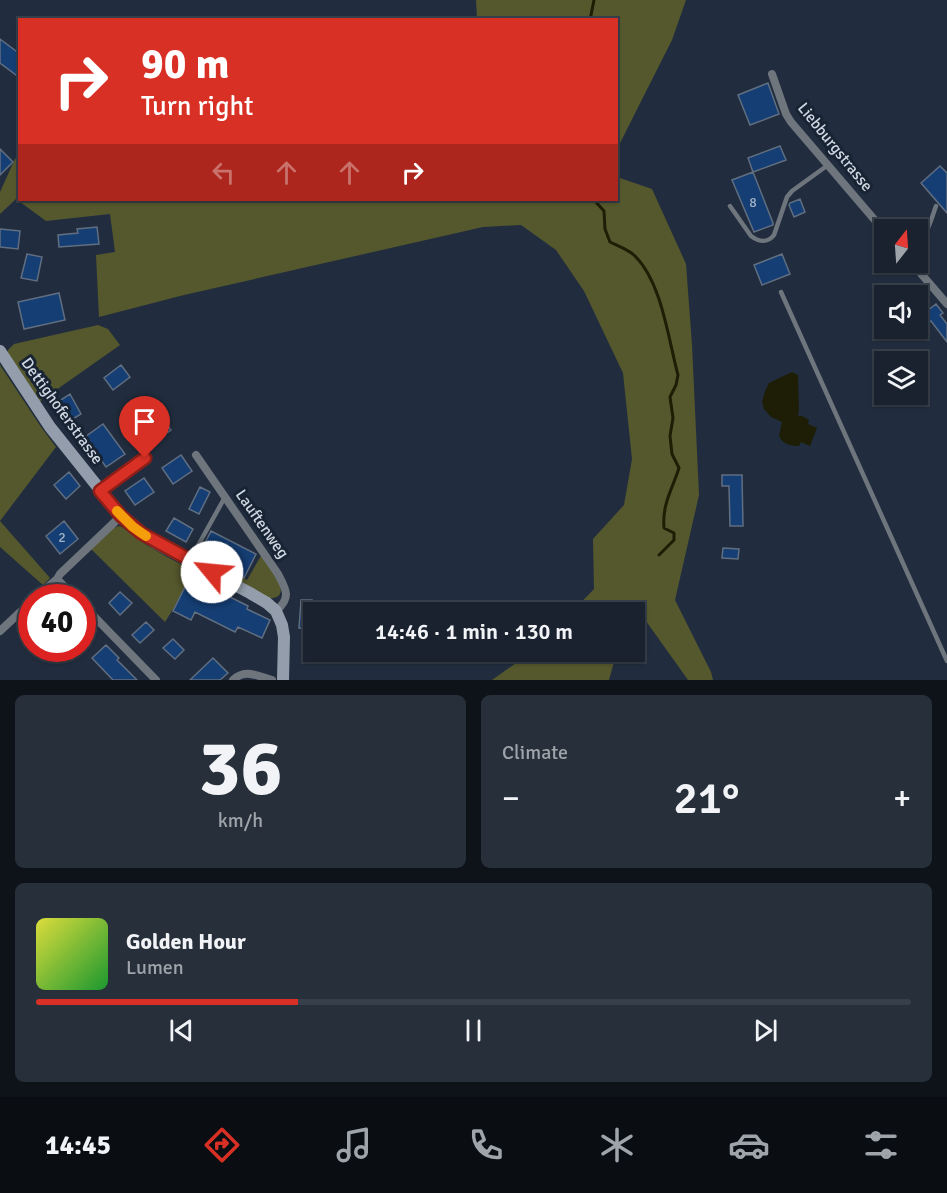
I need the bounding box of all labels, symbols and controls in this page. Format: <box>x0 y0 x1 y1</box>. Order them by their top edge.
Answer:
text: 90 m <box>141 39 230 90</box>
icon: right <box>42 42 120 120</box>
text: Turn right <box>141 90 254 123</box>
street label: Liebburgstrasse <box>793 98 877 196</box>
icon: left <box>207 156 240 189</box>
icon: ahead <box>270 156 303 189</box>
icon: ahead <box>333 156 366 189</box>
icon: right <box>396 156 429 189</box>
house number: 8 <box>749 194 757 211</box>
north arrow <box>874 219 928 273</box>
map controls <box>874 219 928 405</box>
button: sound <box>874 285 928 339</box>
button: layers <box>874 351 928 405</box>
street label: Dettighoferstrasse <box>17 354 107 468</box>
pin <box>119 396 170 458</box>
icon: arrive <box>128 405 161 438</box>
street label: Lauftenweg <box>231 486 293 562</box>
house number: 2 <box>58 529 66 546</box>
position arrow <box>180 540 244 604</box>
speed limit sign: 40 <box>18 584 96 662</box>
text: 14:46 · 1 min · 130 m <box>375 618 573 645</box>
text: 36 <box>198 721 283 817</box>
text: Climate <box>502 740 568 765</box>
text: 21° <box>674 771 739 826</box>
text: − <box>502 778 520 819</box>
text: + <box>893 778 911 819</box>
text: km/h <box>218 808 263 833</box>
text: Golden Hour <box>126 928 246 955</box>
text: Lumen <box>126 955 184 980</box>
icon: previous <box>165 1014 198 1047</box>
icon: pause <box>457 1014 490 1047</box>
icon: next <box>749 1014 782 1047</box>
icon: directions <box>201 1124 243 1166</box>
icon: music <box>333 1124 375 1166</box>
icon: phone <box>465 1124 507 1166</box>
icon: climate <box>596 1124 638 1166</box>
icon: car <box>728 1124 770 1166</box>
icon: filters <box>860 1124 902 1166</box>
text: 14:45 <box>45 1129 111 1162</box>

